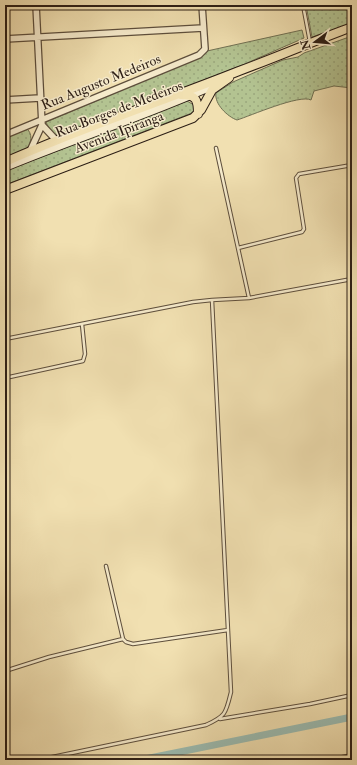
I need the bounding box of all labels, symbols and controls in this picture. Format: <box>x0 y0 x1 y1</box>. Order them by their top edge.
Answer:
north arrow <box>295 22 335 62</box>
text: N <box>298 37 314 52</box>
street label: Rua Augusto Medeiros <box>39 50 163 114</box>
street label: Rua Borges de Medeiros <box>53 77 185 141</box>
street label: Avenida Ipiranga <box>71 107 166 158</box>

